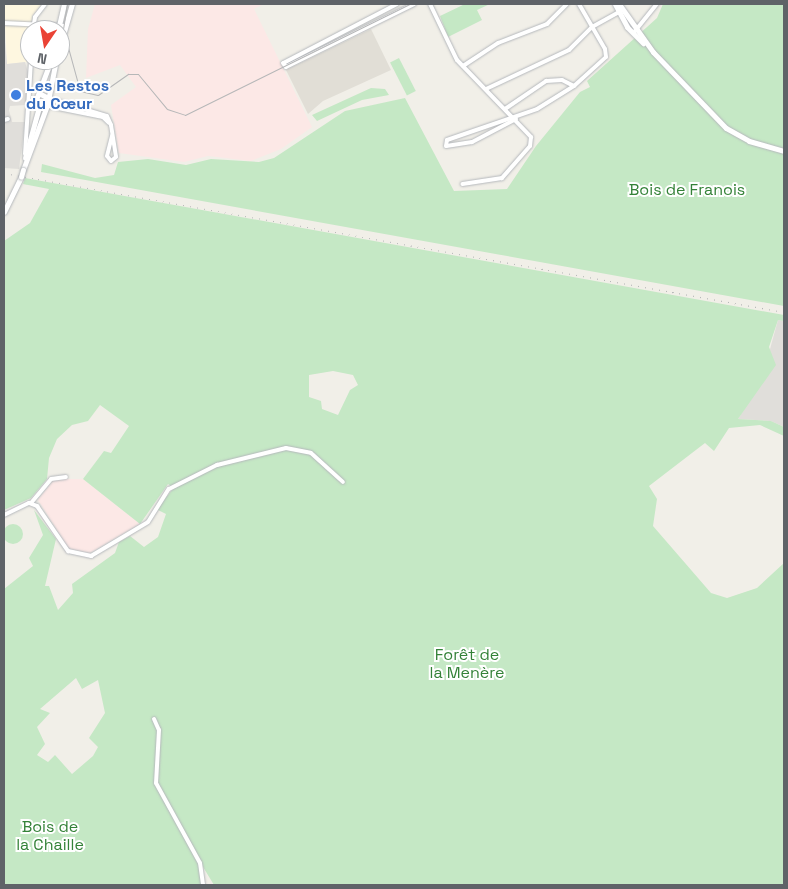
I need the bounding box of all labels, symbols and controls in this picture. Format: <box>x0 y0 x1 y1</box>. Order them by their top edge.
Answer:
north arrow <box>20 20 70 70</box>
text: N <box>36 49 49 68</box>
place label: Les Restos du Cœur <box>26 76 109 114</box>
marker: Les Restos du Cœur <box>10 89 22 101</box>
park label: Bois de Franois <box>629 180 745 200</box>
park label: Forêt de la Menère <box>429 645 505 683</box>
park label: Bois de la Chaille <box>16 817 84 855</box>

